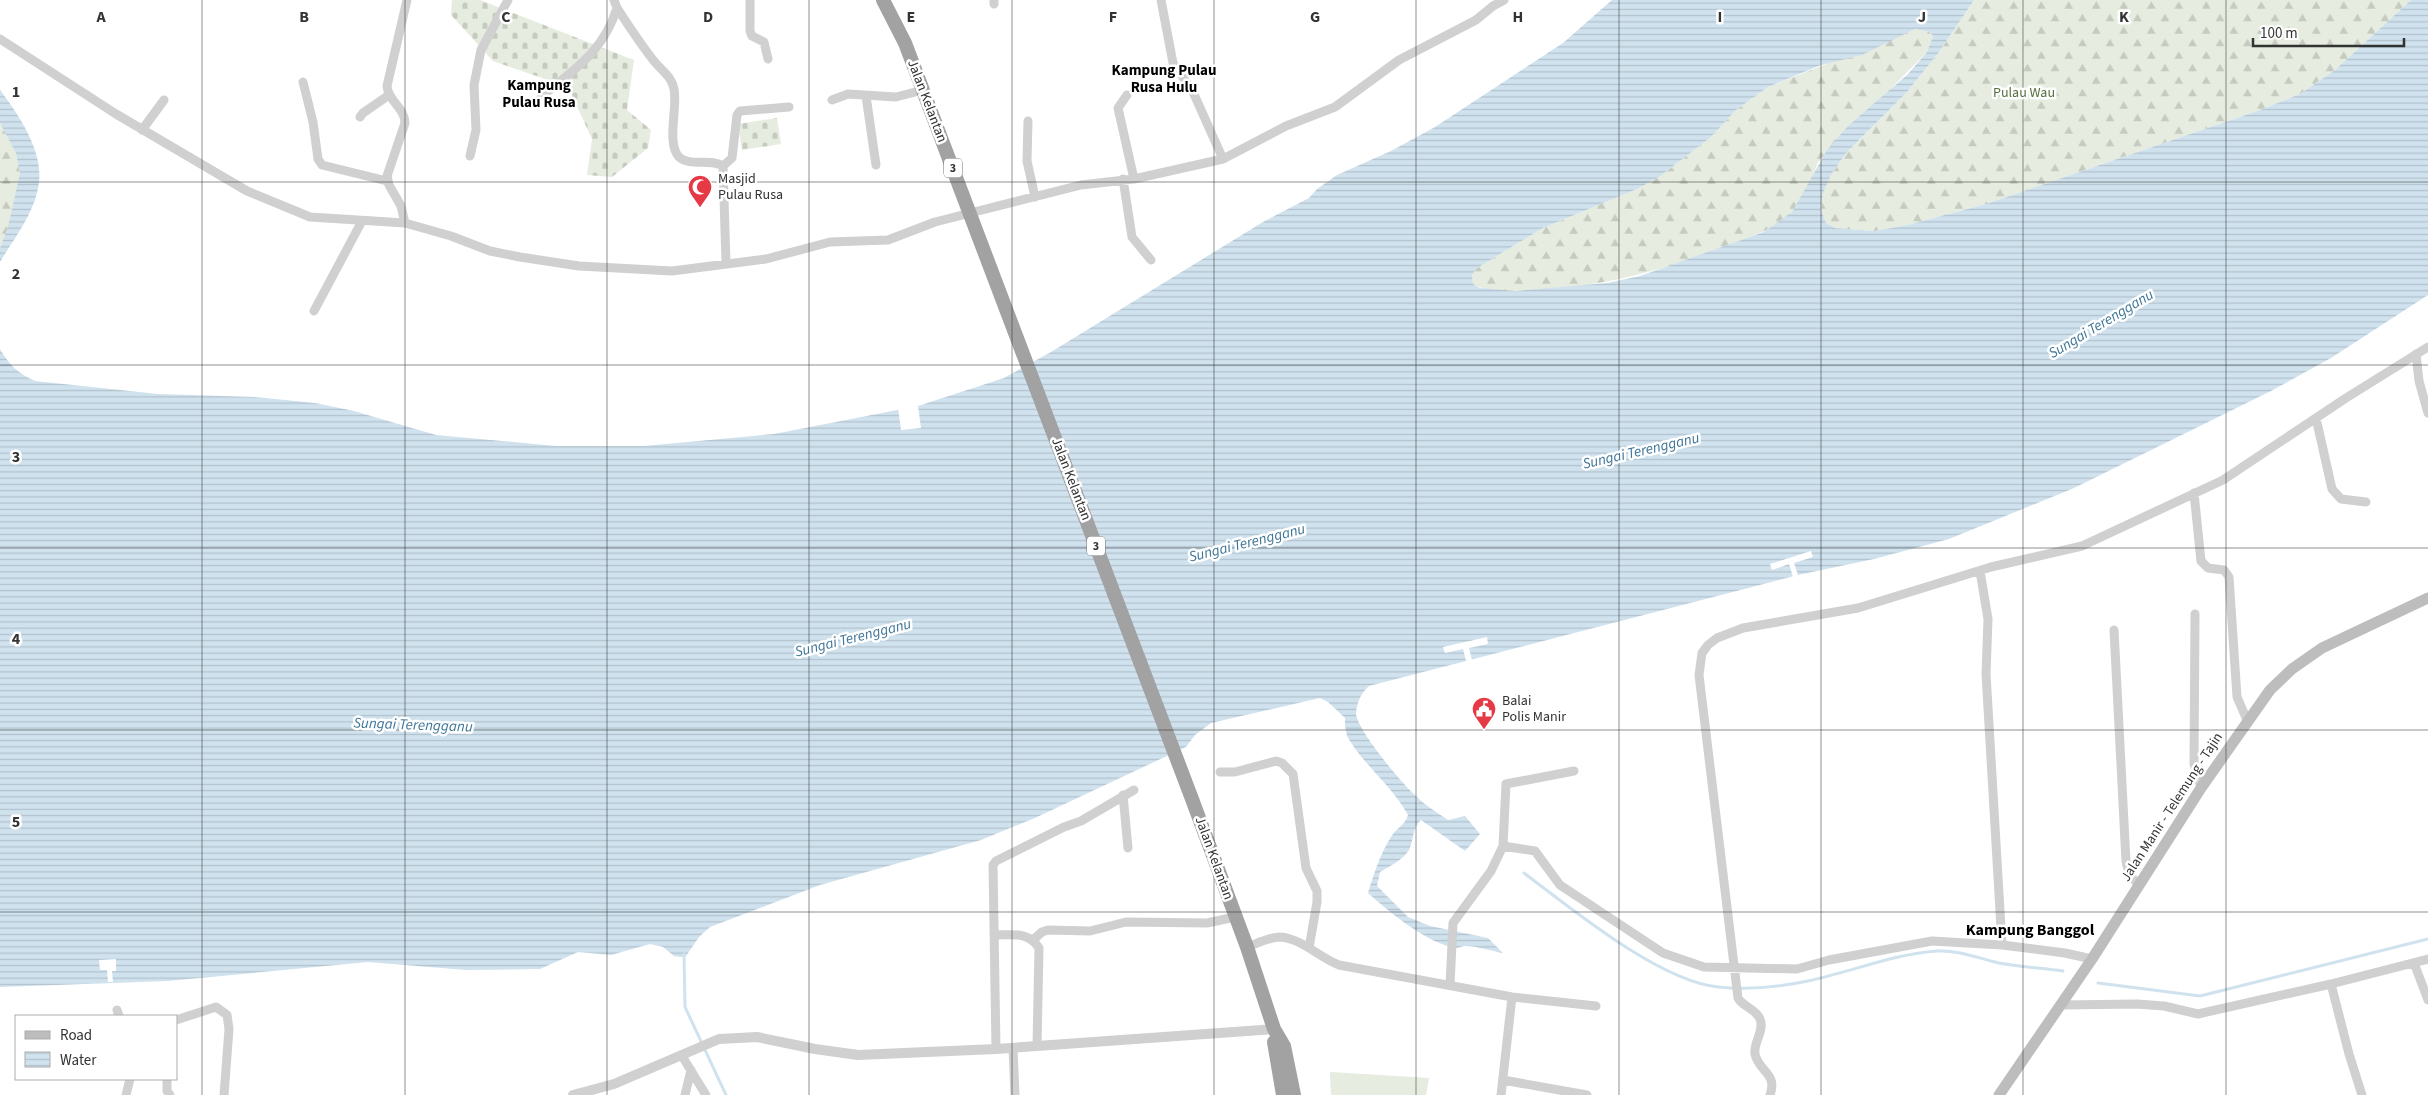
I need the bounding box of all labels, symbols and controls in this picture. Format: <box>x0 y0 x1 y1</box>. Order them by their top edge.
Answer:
text: A <box>95 6 106 28</box>
text: B <box>299 6 309 28</box>
text: C <box>501 6 511 28</box>
text: D <box>703 6 713 28</box>
text: E <box>907 6 915 28</box>
text: F <box>1109 6 1117 28</box>
text: G <box>1310 6 1320 28</box>
text: H <box>1513 6 1523 28</box>
text: I <box>1718 6 1722 28</box>
text: J <box>1918 6 1926 28</box>
text: K <box>2119 6 2129 28</box>
scale bar <box>2253 15 2404 47</box>
text: 100 m <box>2260 23 2298 44</box>
street label: Jalan Kelantan <box>902 57 952 145</box>
district label: Kampung Pulau Rusa Hulu <box>1112 60 1216 98</box>
district label: Kampung Pulau Rusa <box>502 75 576 113</box>
text: 1 <box>12 81 20 103</box>
park label: Pulau Wau <box>1993 83 2055 103</box>
road number: 3 <box>944 158 962 178</box>
place label: Masjid Pulau Rusa <box>718 169 783 205</box>
mosque icon: Masjid Pulau Rusa <box>687 174 713 208</box>
text: 2 <box>12 263 20 285</box>
water label: Sungai Terengganu <box>2044 284 2158 364</box>
water label: Sungai Terengganu <box>1581 427 1702 475</box>
street label: Jalan Kelantan <box>1046 435 1096 523</box>
text: 3 <box>12 446 20 468</box>
water label: Sungai Terengganu <box>1187 518 1308 568</box>
road number: 3 <box>1087 536 1105 556</box>
water label: Sungai Terengganu <box>793 613 914 663</box>
text: 4 <box>12 628 21 650</box>
place label: Balai Polis Manir <box>1502 691 1566 727</box>
public building icon: Balai Polis Manir <box>1471 696 1497 730</box>
water label: Sungai Terengganu <box>353 712 473 738</box>
street label: Jalan Manir - Telemung - Tajin <box>2116 729 2228 885</box>
text: 5 <box>12 811 20 833</box>
street label: Jalan Kelantan <box>1190 814 1238 902</box>
district label: Kampung Banggol <box>1966 919 2095 941</box>
legend <box>15 1015 178 1080</box>
text: Road <box>60 1025 92 1046</box>
text: Water <box>60 1050 97 1071</box>

